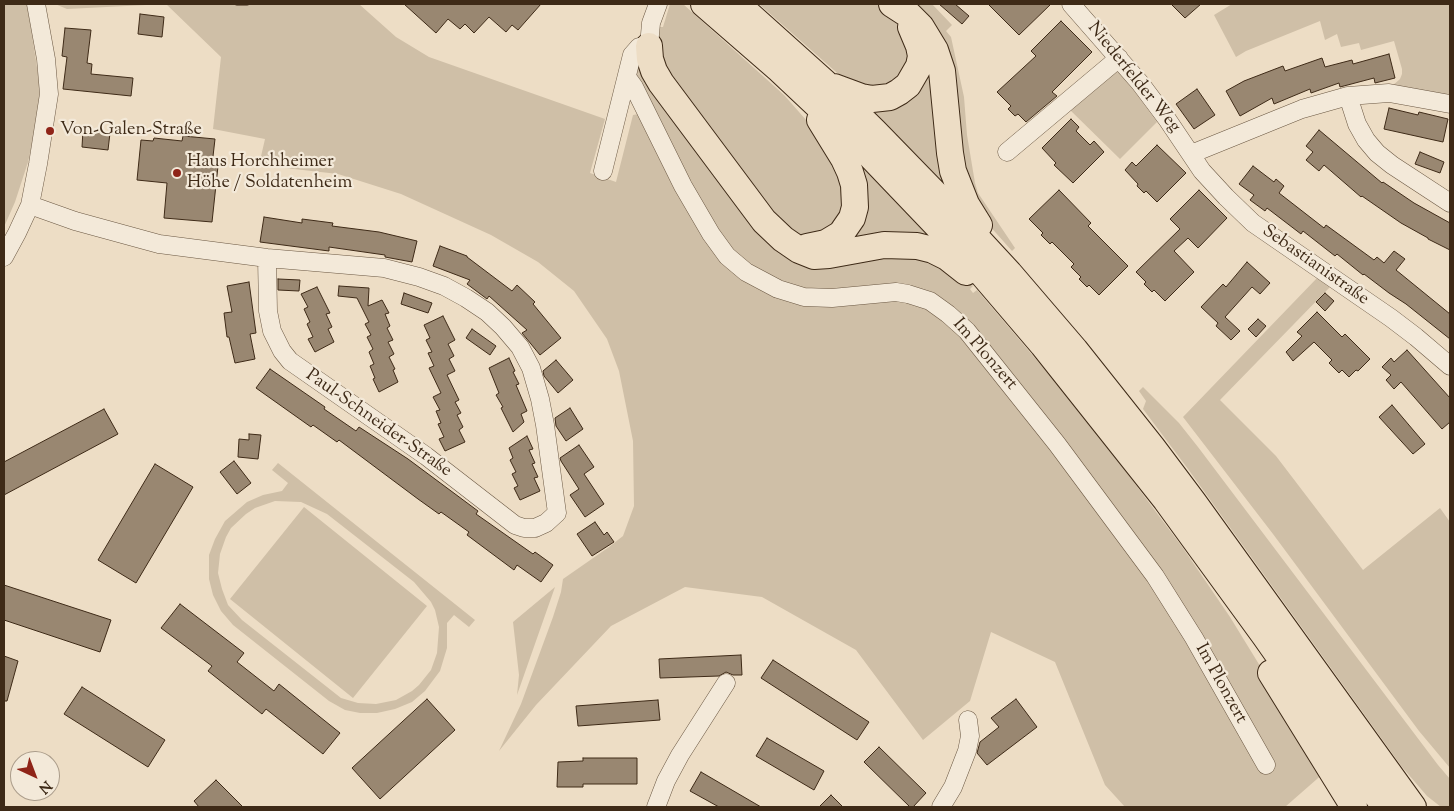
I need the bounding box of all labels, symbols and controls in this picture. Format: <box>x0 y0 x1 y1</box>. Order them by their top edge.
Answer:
street label: Niederfelder Weg <box>1082 18 1184 138</box>
place label: Von-Galen-Straße <box>60 120 202 142</box>
marker: Von-Galen-Straße <box>44 125 56 137</box>
place label: Haus Horchheimer Höhe / Soldatenheim <box>187 152 352 194</box>
marker: Haus Horchheimer Höhe / Soldatenheim <box>171 167 183 179</box>
street label: Sebastianistraße <box>1257 221 1373 311</box>
street label: Im Plonzert <box>947 315 1021 395</box>
street label: Paul-Schneider-Straße <box>301 365 455 483</box>
street label: Im Plonzert <box>1189 640 1251 728</box>
north arrow <box>10 751 60 801</box>
text: N <box>34 775 55 797</box>

